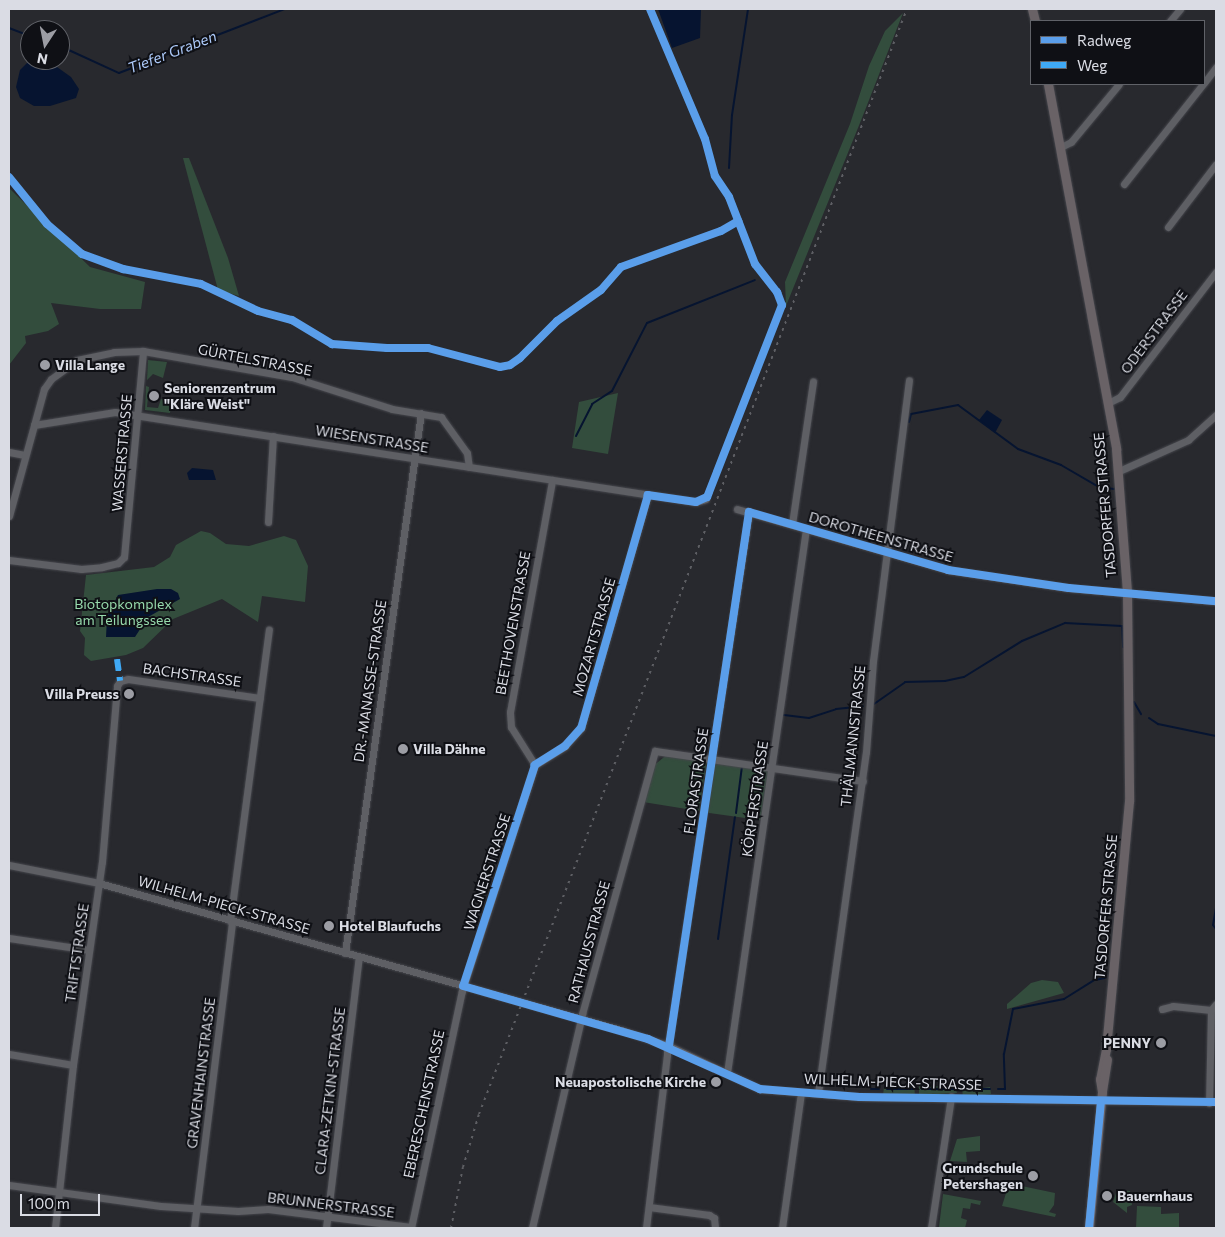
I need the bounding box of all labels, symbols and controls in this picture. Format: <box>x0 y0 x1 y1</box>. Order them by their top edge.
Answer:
north arrow <box>20 20 70 70</box>
legend <box>1030 20 1205 85</box>
water label: Tiefer Graben <box>125 27 219 77</box>
text: Radweg <box>1077 31 1131 49</box>
text: N <box>35 50 49 69</box>
text: Weg <box>1077 56 1107 74</box>
street label: ODERSTRASSE <box>1117 287 1191 377</box>
street label: GÜRTELSTRASSE <box>197 341 313 379</box>
place label: Villa Lange <box>55 357 125 373</box>
marker: Villa Lange <box>39 359 51 371</box>
place label: Seniorenzentrum "Kläre Weist" <box>164 380 276 412</box>
marker: Seniorenzentrum "Kläre Weist" <box>148 390 160 402</box>
street label: WASSERSTRASSE <box>108 394 136 512</box>
street label: WIESENSTRASSE <box>314 422 430 456</box>
street label: TASDORFER STRASSE <box>1090 432 1120 578</box>
street label: DOROTHEENSTRASSE <box>807 508 955 566</box>
street label: BEETHOVENSTRASSE <box>492 550 534 696</box>
street label: MOZARTSTRASSE <box>569 576 619 698</box>
park label: Biotopkomplex am Teilungssee <box>74 596 172 628</box>
street label: DR.-MANASSE-STRASSE <box>350 599 390 763</box>
street label: BACHSTRASSE <box>142 660 242 690</box>
street label: THÄLMANNSTRASSE <box>837 664 869 808</box>
place label: Villa Preuss <box>44 686 119 702</box>
marker: Villa Preuss <box>123 688 135 700</box>
street label: FLORASTRASSE <box>680 727 712 835</box>
street label: KÖRPERSTRASSE <box>739 740 771 858</box>
place label: Villa Dähne <box>413 741 486 757</box>
marker: Villa Dähne <box>397 743 409 755</box>
street label: WAGNERSTRASSE <box>460 811 514 933</box>
street label: TASDORFER STRASSE <box>1091 834 1121 980</box>
street label: WILHELM-PIECK-STRASSE <box>136 872 312 938</box>
street label: RATHAUSSTRASSE <box>565 879 613 1005</box>
street label: TRIFTSTRASSE <box>62 902 92 1004</box>
place label: Hotel Blaufuchs <box>339 918 441 934</box>
marker: Hotel Blaufuchs <box>323 920 335 932</box>
street label: GRAVENHAINSTRASSE <box>183 996 219 1150</box>
street label: CLARA-ZETKIN-STRASSE <box>311 1006 349 1176</box>
street label: EBERESCHENSTRASSE <box>400 1028 448 1180</box>
place label: PENNY <box>1103 1035 1151 1051</box>
marker: PENNY <box>1155 1037 1167 1049</box>
street label: WILHELM-PIECK-STRASSE <box>804 1070 982 1094</box>
place label: Neuapostolische Kirche <box>555 1074 706 1090</box>
marker: Neuapostolische Kirche <box>710 1076 722 1088</box>
place label: Grundschule Petershagen <box>942 1160 1023 1192</box>
marker: Grundschule Petershagen <box>1027 1170 1039 1182</box>
scale bar <box>22 1184 102 1216</box>
place label: Bauernhaus <box>1117 1188 1193 1204</box>
street label: BRUNNERSTRASSE <box>266 1189 396 1221</box>
marker: Bauernhaus <box>1101 1190 1113 1202</box>
text: 100 m <box>28 1194 70 1212</box>

